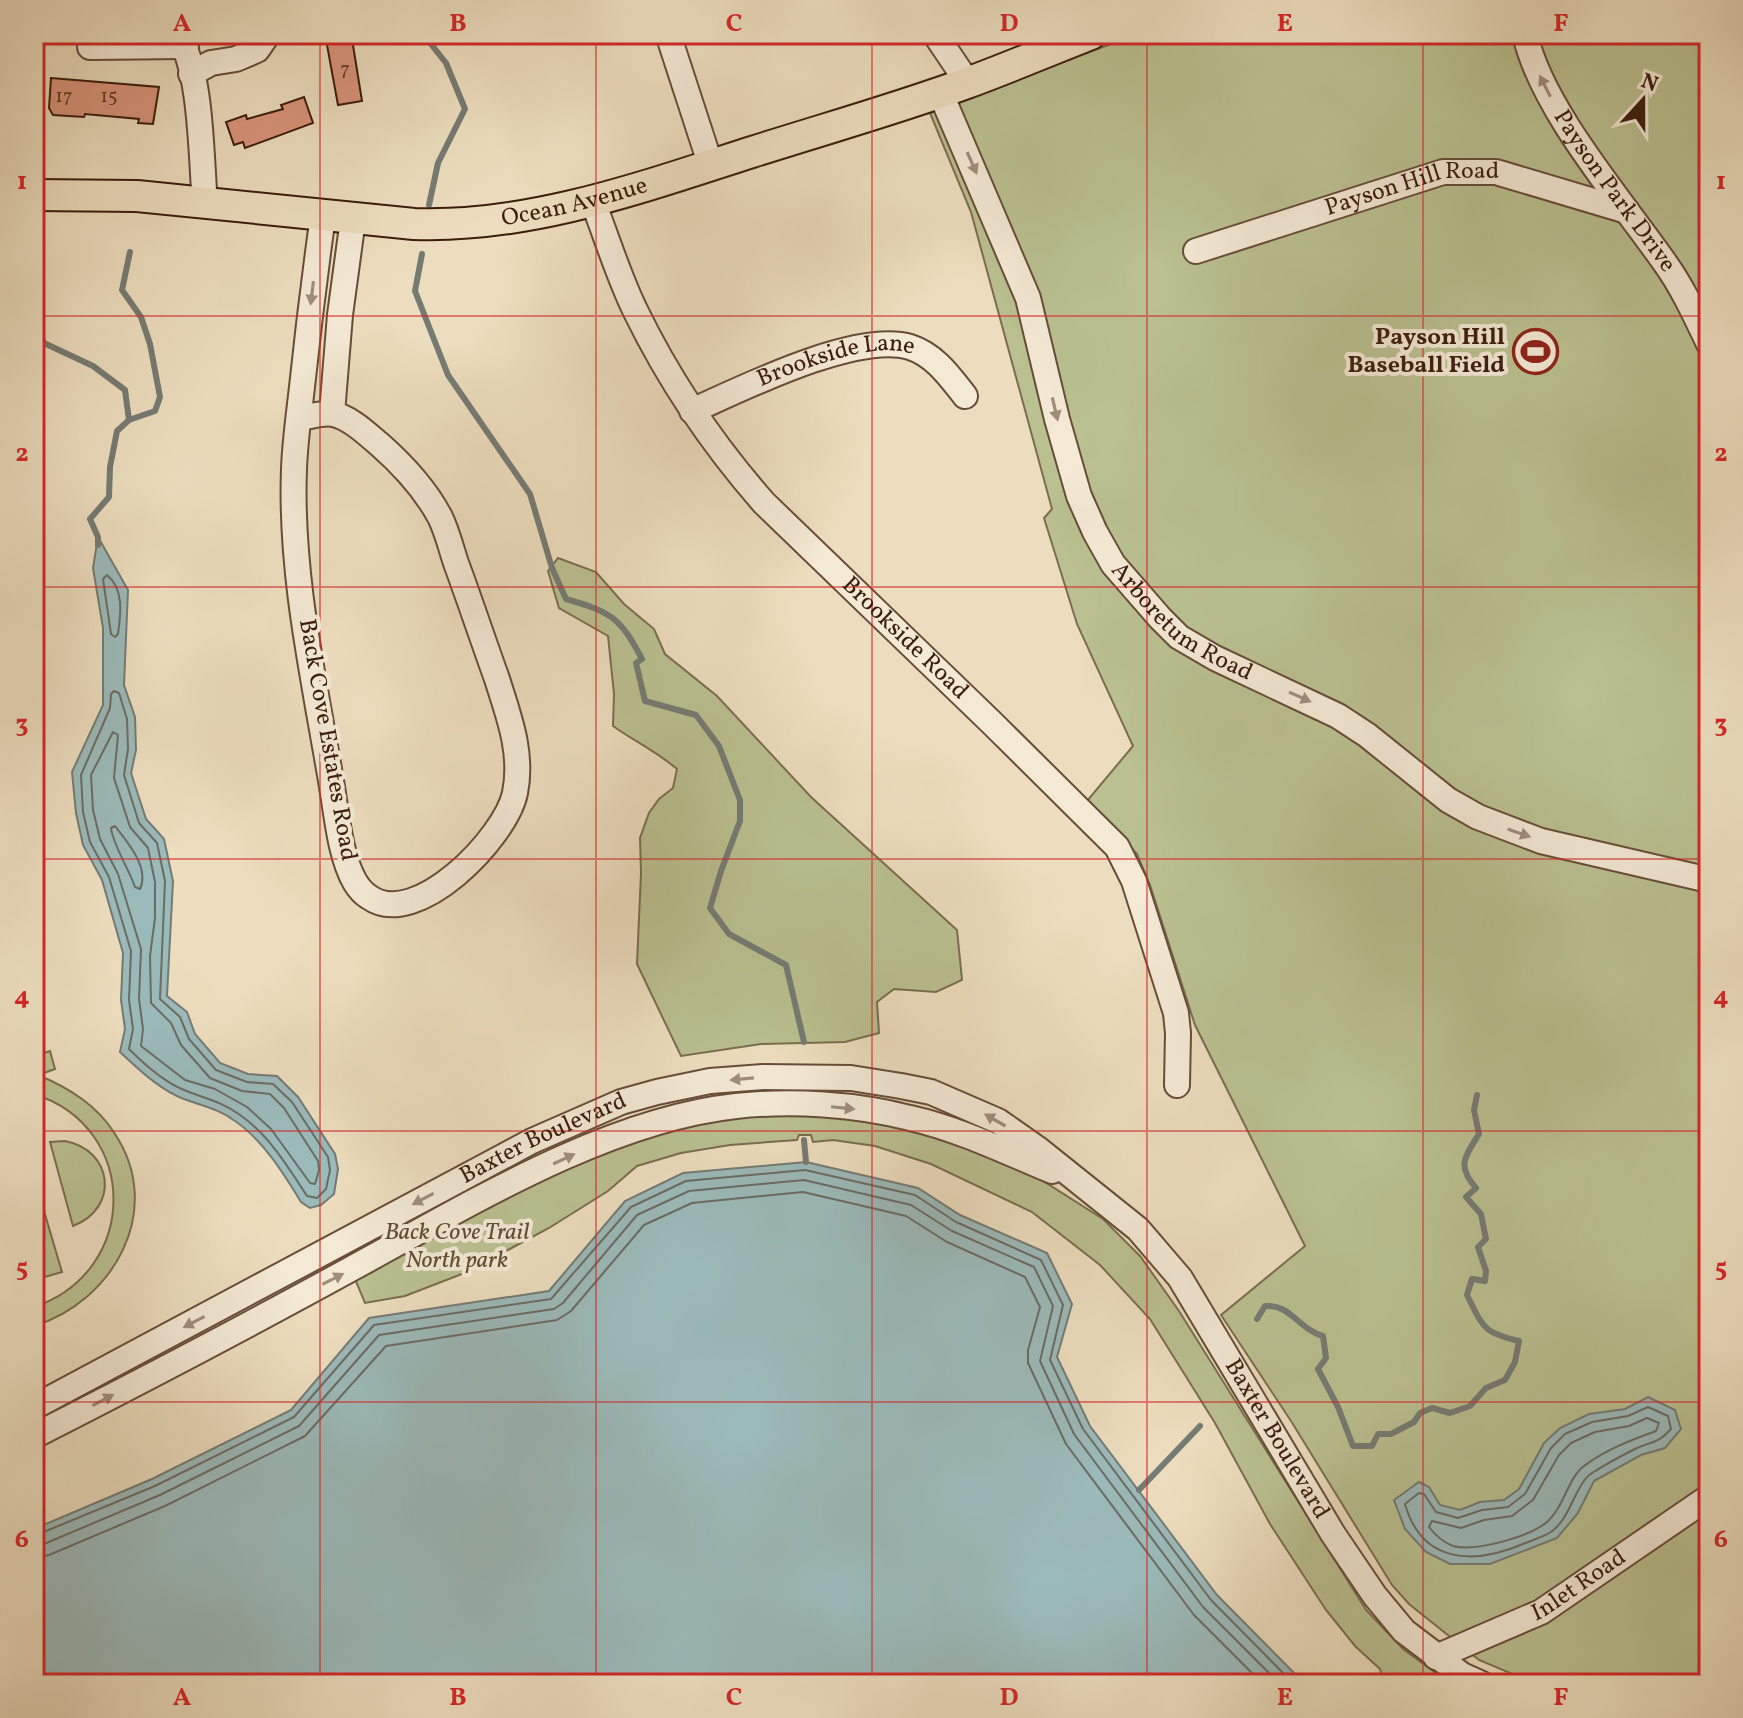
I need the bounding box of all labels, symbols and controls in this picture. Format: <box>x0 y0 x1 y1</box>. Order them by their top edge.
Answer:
text: A <box>173 6 192 42</box>
text: B <box>449 6 467 42</box>
text: C <box>726 6 742 42</box>
text: D <box>999 6 1019 42</box>
text: E <box>1277 6 1293 42</box>
text: F <box>1553 6 1569 42</box>
house number: 7 <box>340 56 350 84</box>
north arrow <box>1603 60 1683 140</box>
text: N <box>1636 66 1662 101</box>
one-way arrow <box>1538 74 1552 97</box>
house number: 17 <box>55 83 73 111</box>
house number: 15 <box>100 83 118 111</box>
street label: Payson Park Drive <box>1544 103 1684 280</box>
one-way arrow <box>965 152 979 175</box>
street label: Payson Hill Road <box>1321 155 1499 226</box>
text: 1 <box>17 164 27 200</box>
text: 1 <box>1716 164 1726 200</box>
street label: Ocean Avenue <box>499 169 652 236</box>
one-way arrow <box>306 281 319 306</box>
place label: Payson Hill Baseball Field <box>1347 321 1505 383</box>
street label: Brookside Lane <box>752 327 919 397</box>
sports icon: Payson Hill Baseball Field <box>1512 328 1560 376</box>
one-way arrow <box>1049 397 1062 422</box>
text: 2 <box>15 436 29 472</box>
text: 2 <box>1714 436 1728 472</box>
street label: Arboretum Road <box>1102 555 1258 690</box>
street label: Brookside Road <box>833 569 976 708</box>
street label: Back Cove Estates Road <box>289 616 365 864</box>
one-way arrow <box>1288 690 1311 704</box>
text: 3 <box>15 707 29 743</box>
text: 3 <box>1714 707 1728 743</box>
one-way arrow <box>1507 828 1531 840</box>
text: 4 <box>14 979 30 1015</box>
text: 4 <box>1713 979 1729 1015</box>
one-way arrow <box>729 1073 754 1086</box>
street label: Baxter Boulevard <box>454 1084 632 1193</box>
one-way arrow <box>831 1101 856 1114</box>
one-way arrow <box>984 1113 1006 1127</box>
one-way arrow <box>552 1152 575 1166</box>
one-way arrow <box>412 1193 435 1206</box>
park label: Back Cove Trail North park <box>384 1216 530 1278</box>
text: 5 <box>16 1251 28 1287</box>
text: 5 <box>1715 1251 1727 1287</box>
one-way arrow <box>322 1272 344 1286</box>
one-way arrow <box>183 1314 205 1328</box>
street label: Baxter Boulevard <box>1215 1353 1338 1526</box>
one-way arrow <box>92 1393 114 1407</box>
text: 6 <box>15 1522 29 1558</box>
text: 6 <box>1714 1522 1728 1558</box>
street label: Inlet Road <box>1526 1541 1633 1631</box>
text: A <box>173 1680 192 1716</box>
text: B <box>449 1680 467 1716</box>
text: C <box>726 1680 742 1716</box>
text: D <box>999 1680 1019 1716</box>
text: E <box>1277 1680 1293 1716</box>
text: F <box>1553 1680 1569 1716</box>

